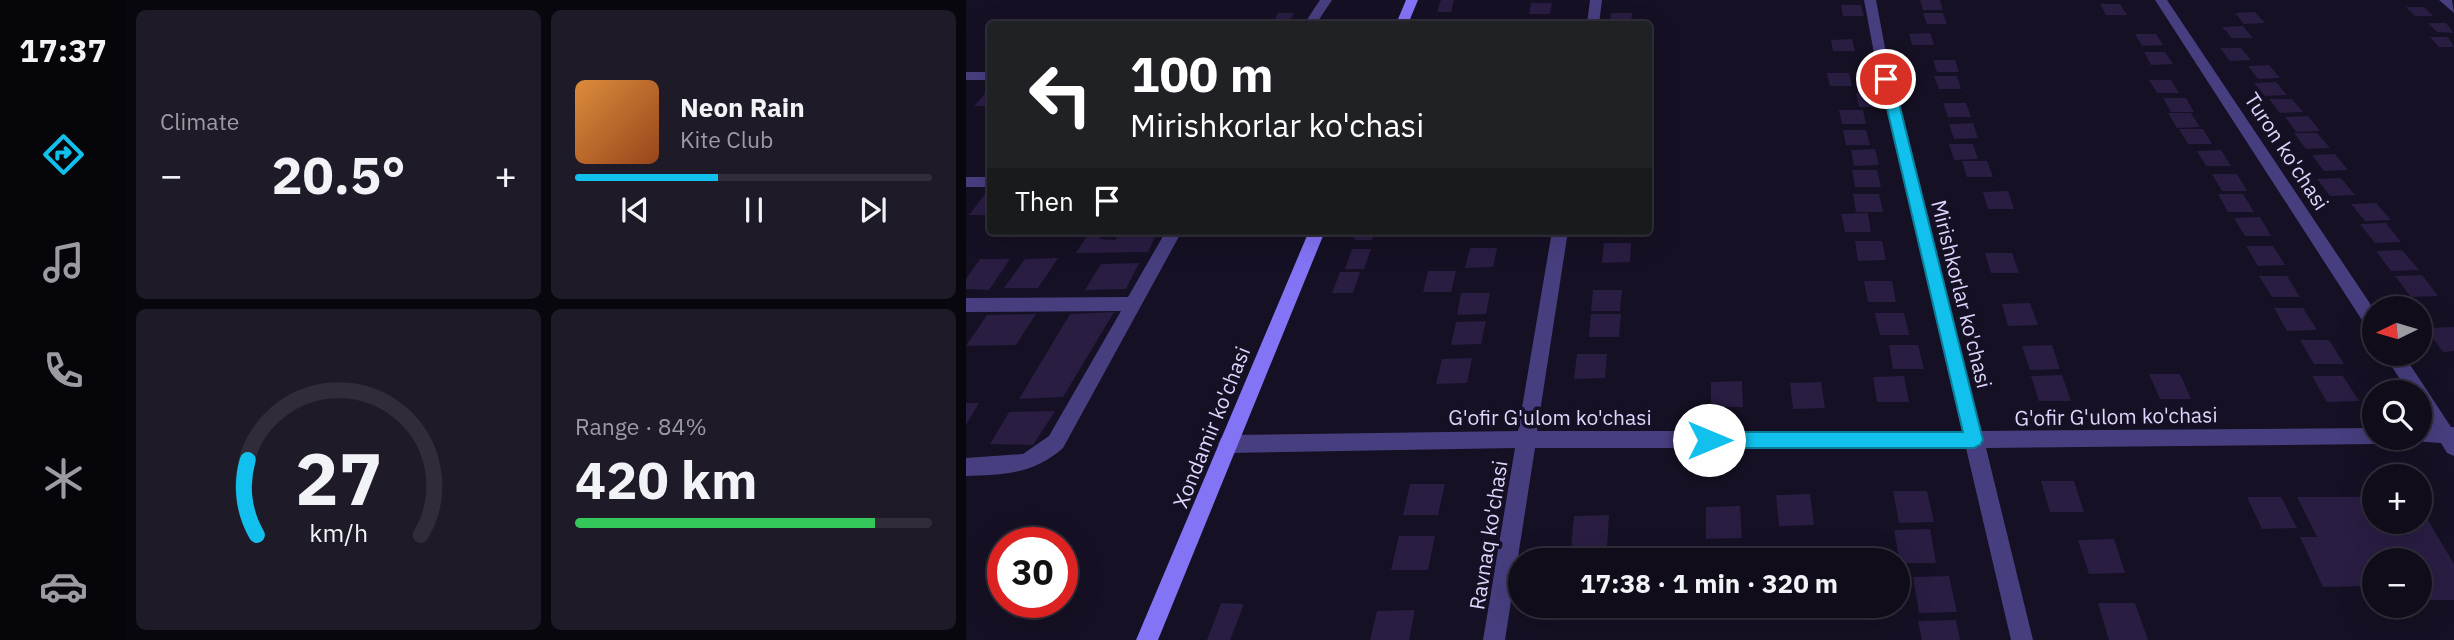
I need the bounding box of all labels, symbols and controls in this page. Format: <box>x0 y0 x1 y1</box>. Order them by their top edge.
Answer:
text: 17:37 <box>19 29 107 71</box>
text: 100 m <box>1130 42 1274 105</box>
icon: left <box>1015 49 1106 140</box>
pin <box>1856 49 1916 109</box>
icon: arrive <box>1867 60 1905 98</box>
street label: Turon ko'chasi <box>2238 87 2336 215</box>
text: Neon Rain <box>680 90 805 124</box>
text: Mirishkorlar ko'chasi <box>1130 104 1424 146</box>
text: Climate <box>160 106 239 136</box>
text: Kite Club <box>680 124 773 154</box>
icon: directions <box>39 130 88 179</box>
text: 20.5° <box>271 141 406 208</box>
text: − <box>160 150 183 199</box>
text: + <box>494 150 517 199</box>
icon: arrive <box>1088 182 1126 220</box>
text: Then <box>1015 184 1074 218</box>
icon: previous <box>616 191 654 229</box>
icon: pause <box>735 191 773 229</box>
icon: next <box>854 191 892 229</box>
street label: Mirishkorlar ko'chasi <box>1925 197 1999 391</box>
icon: music <box>39 238 88 287</box>
north arrow <box>2362 296 2432 366</box>
map controls <box>2362 296 2432 618</box>
street label: Xondamir ko'chasi <box>1166 342 1256 512</box>
icon: phone <box>39 346 88 395</box>
button: search <box>2362 380 2432 450</box>
street label: G'ofir G'ulom ko'chasi <box>2014 400 2218 432</box>
street label: G'ofir G'ulom ko'chasi <box>1448 403 1652 431</box>
position arrow <box>1672 403 1746 477</box>
text: Range · 84% <box>575 411 707 441</box>
text: 27 <box>295 431 382 526</box>
text: 420 km <box>575 446 757 513</box>
icon: climate <box>39 454 88 503</box>
street label: Ravnaq ko'chasi <box>1462 458 1514 612</box>
button: + <box>2362 464 2432 534</box>
text: km/h <box>309 516 368 549</box>
speed limit sign: 30 <box>987 527 1078 618</box>
button: − <box>2362 548 2432 618</box>
icon: car <box>39 562 88 611</box>
text: 17:38 · 1 min · 320 m <box>1580 566 1838 600</box>

